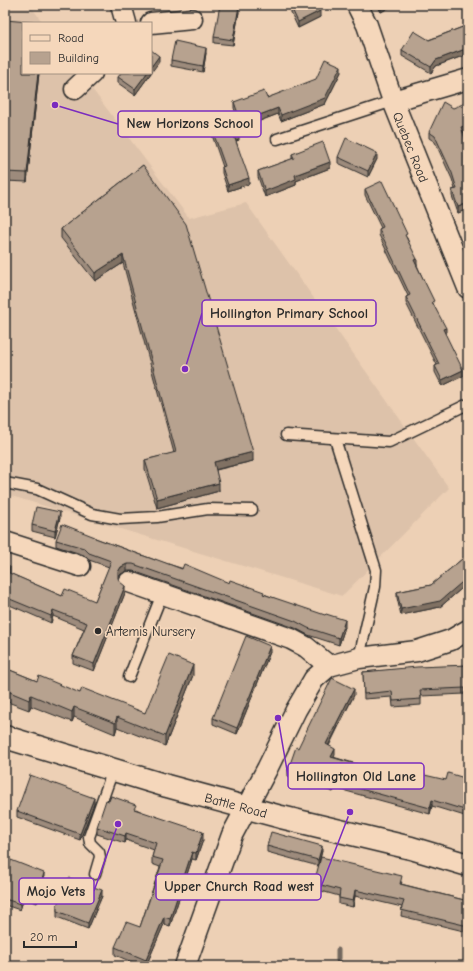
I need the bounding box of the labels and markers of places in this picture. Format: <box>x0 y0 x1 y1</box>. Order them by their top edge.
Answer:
callout: New Horizons School <box>118 111 261 137</box>
callout: Hollington Primary School <box>202 300 376 326</box>
place label: Artemis Nursery <box>106 624 195 639</box>
marker: Artemis Nursery <box>93 626 103 636</box>
callout: Hollington Old Lane <box>288 763 424 789</box>
callout: Upper Church Road west <box>156 874 321 900</box>
callout: Mojo Vets <box>19 878 94 904</box>

